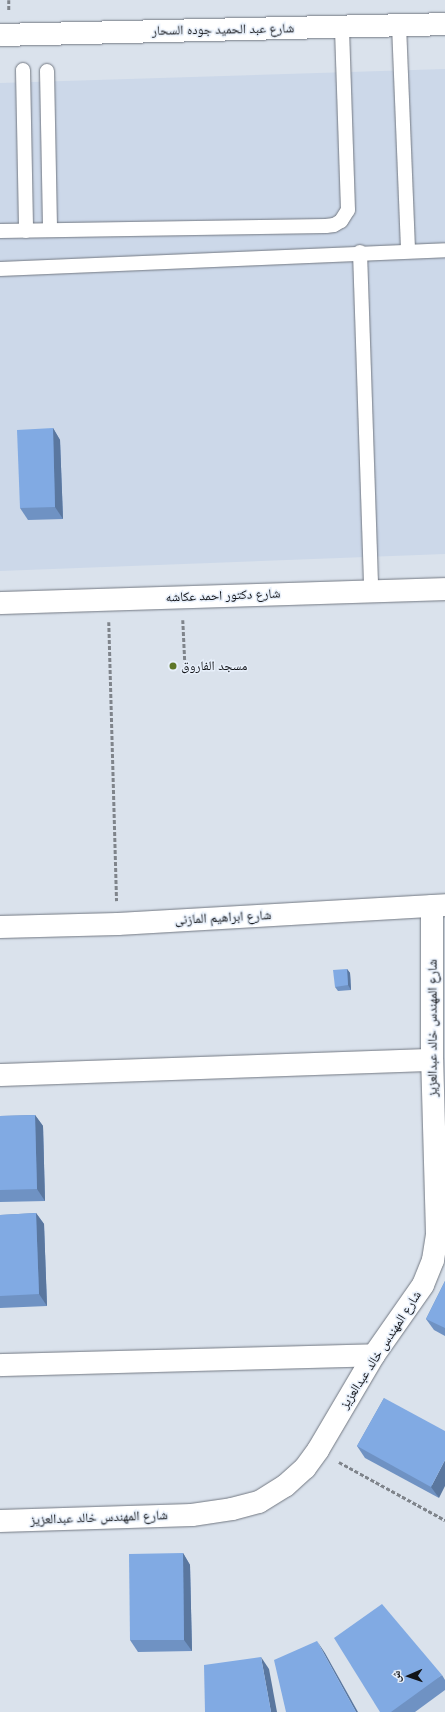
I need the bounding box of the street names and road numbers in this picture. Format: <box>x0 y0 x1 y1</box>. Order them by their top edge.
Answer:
street label: شارع عبد الحميد جوده السحار <box>152 21 294 39</box>
street label: شارع دكتور احمد عكاشه <box>165 586 281 606</box>
street label: شارع ابراهيم المازنى <box>174 908 272 928</box>
street label: شارع المهندس خالد عبدالعزيز <box>425 959 441 1097</box>
street label: شارع المهندس خالد عبدالعزيز <box>337 1288 425 1412</box>
street label: شارع المهندس خالد عبدالعزيز <box>30 1508 168 1528</box>

